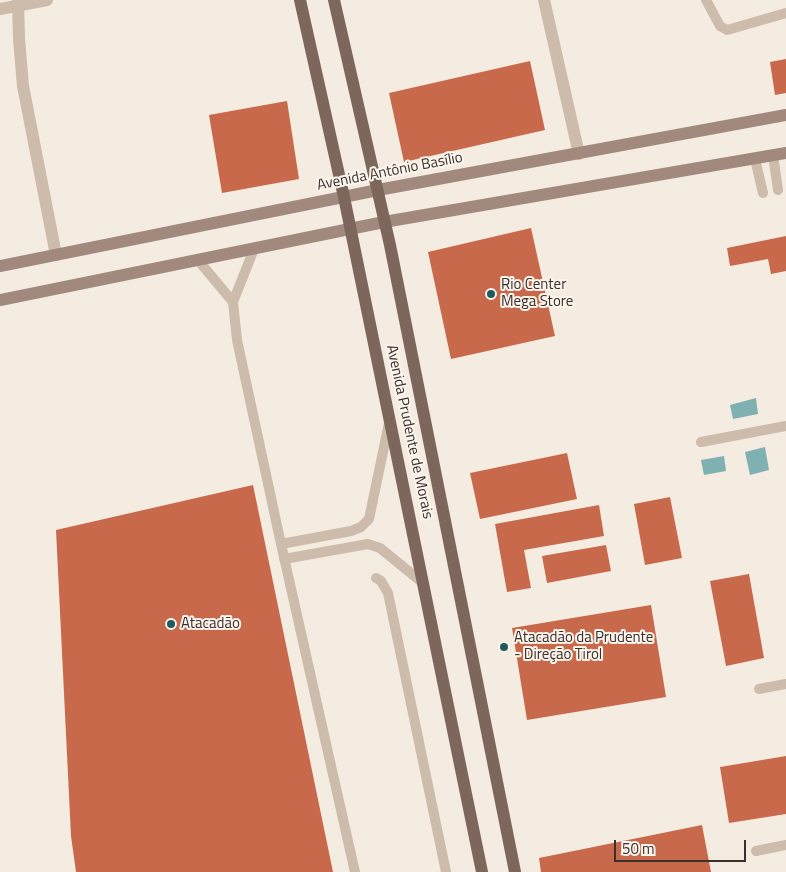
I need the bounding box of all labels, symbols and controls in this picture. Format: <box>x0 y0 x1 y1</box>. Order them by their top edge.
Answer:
street label: Avenida Antônio Basílio <box>316 149 464 195</box>
place label: Rio Center Mega Store <box>501 276 573 311</box>
marker: Rio Center Mega Store <box>485 288 497 300</box>
street label: Avenida Prudente de Morais <box>382 343 436 521</box>
place label: Atacadão <box>181 615 240 633</box>
marker: Atacadão <box>165 618 177 630</box>
place label: Atacadão da Prudente - Direção Tirol <box>514 629 653 664</box>
marker: Atacadão da Prudente - Direção Tirol <box>498 641 510 653</box>
scale bar <box>616 830 748 862</box>
text: 50 m <box>622 837 655 860</box>

